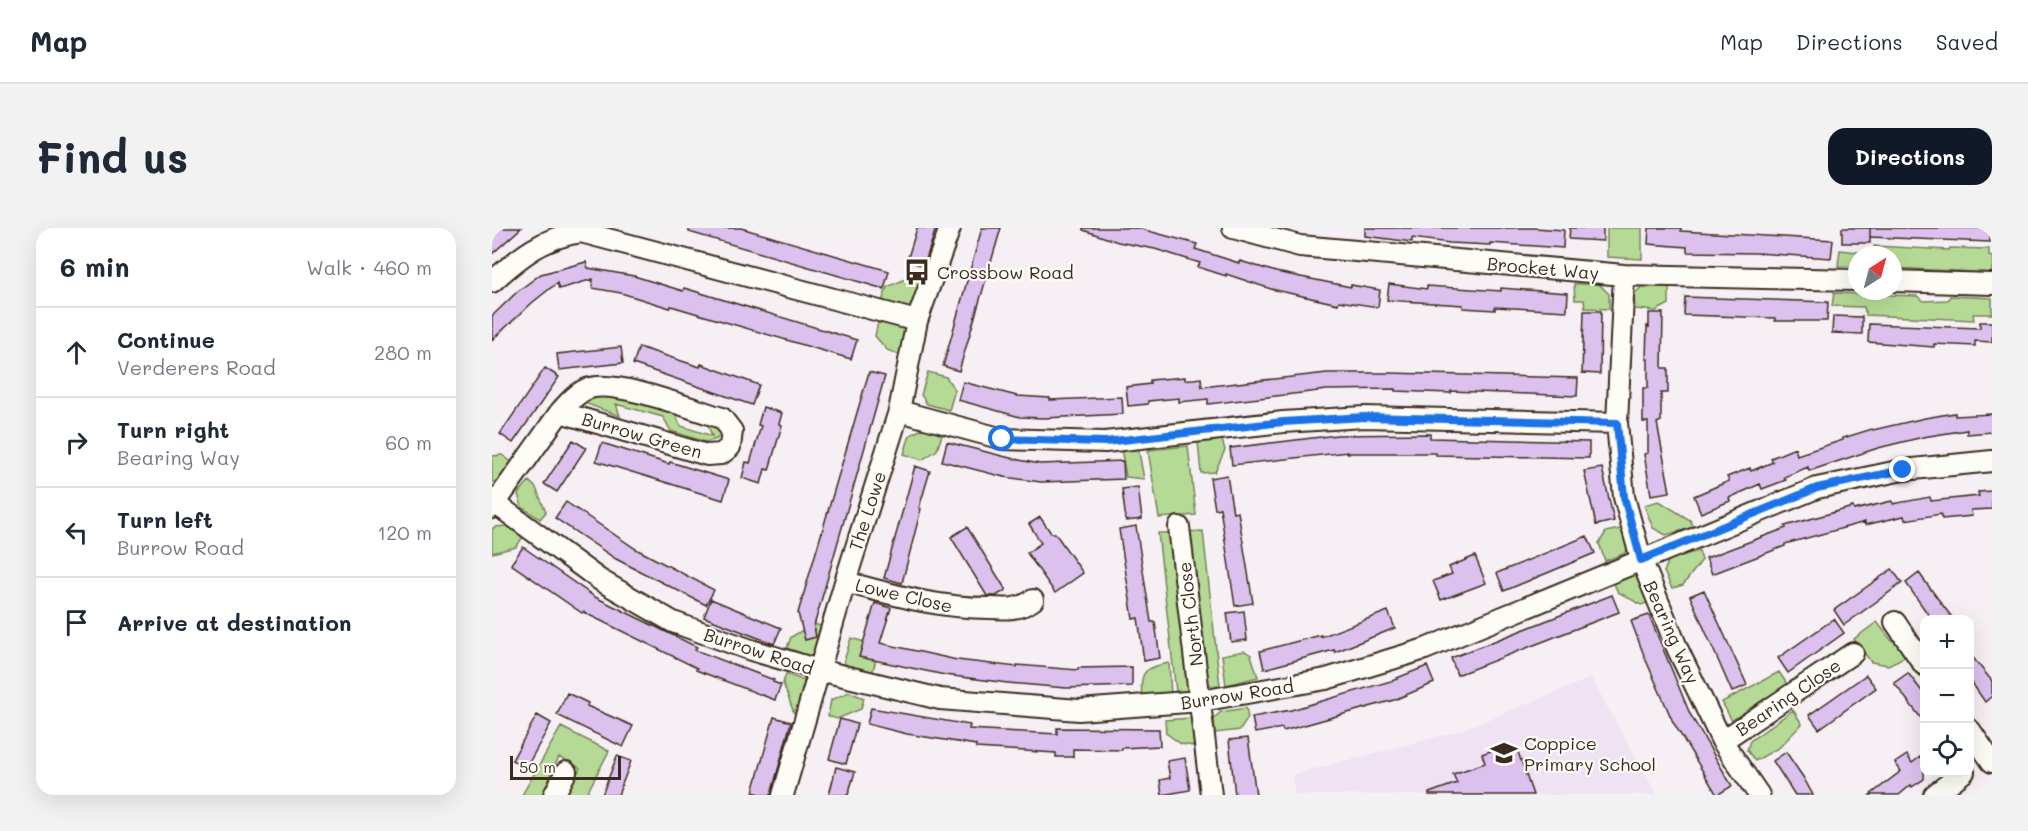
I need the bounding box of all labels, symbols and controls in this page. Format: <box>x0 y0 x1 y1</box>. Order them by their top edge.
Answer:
text: Map <box>30 23 87 59</box>
text: Map <box>1720 28 1763 55</box>
text: Directions <box>1796 28 1903 55</box>
text: Saved <box>1936 28 1998 55</box>
button: Directions <box>1828 128 1992 185</box>
text: Find us <box>36 129 188 184</box>
north arrow <box>1848 246 1902 300</box>
text: 6 min <box>60 250 129 284</box>
street label: Brocket Way <box>1486 251 1600 285</box>
text: Walk · 460 m <box>306 254 432 280</box>
bus stop icon: Crossbow Road <box>902 257 932 287</box>
place label: Crossbow Road <box>937 260 1074 284</box>
text: Continue <box>117 325 215 354</box>
icon: ahead <box>60 336 93 369</box>
text: 280 m <box>374 339 432 365</box>
text: Verderers Road <box>117 354 276 380</box>
street label: Burrow Green <box>579 406 705 464</box>
text: Turn right <box>117 415 229 444</box>
route start <box>988 425 1014 451</box>
icon: right <box>60 426 93 459</box>
text: 60 m <box>385 429 432 455</box>
text: Bearing Way <box>117 444 240 470</box>
route end <box>1889 456 1915 482</box>
street label: The Lowe <box>843 468 891 554</box>
text: Turn left <box>117 505 213 534</box>
icon: left <box>60 516 93 549</box>
text: 120 m <box>377 519 432 545</box>
text: Burrow Road <box>117 534 244 560</box>
street label: North Close <box>1172 561 1208 667</box>
street label: Lowe Close <box>853 572 955 618</box>
street label: Bearing Way <box>1639 577 1705 687</box>
icon: arrive <box>60 606 93 639</box>
text: Arrive at destination <box>117 608 352 637</box>
map controls <box>1920 615 1974 777</box>
button: + <box>1920 615 1974 669</box>
street label: Burrow Road <box>701 622 817 680</box>
street label: Bearing Close <box>1731 653 1845 741</box>
button: − <box>1920 669 1974 723</box>
street label: Burrow Road <box>1179 673 1295 715</box>
button: locate <box>1920 723 1974 777</box>
place label: Coppice Primary School <box>1524 731 1656 776</box>
school or university icon: Coppice Primary School <box>1489 738 1519 768</box>
scale bar <box>510 753 621 780</box>
text: 50 m <box>519 756 556 777</box>

